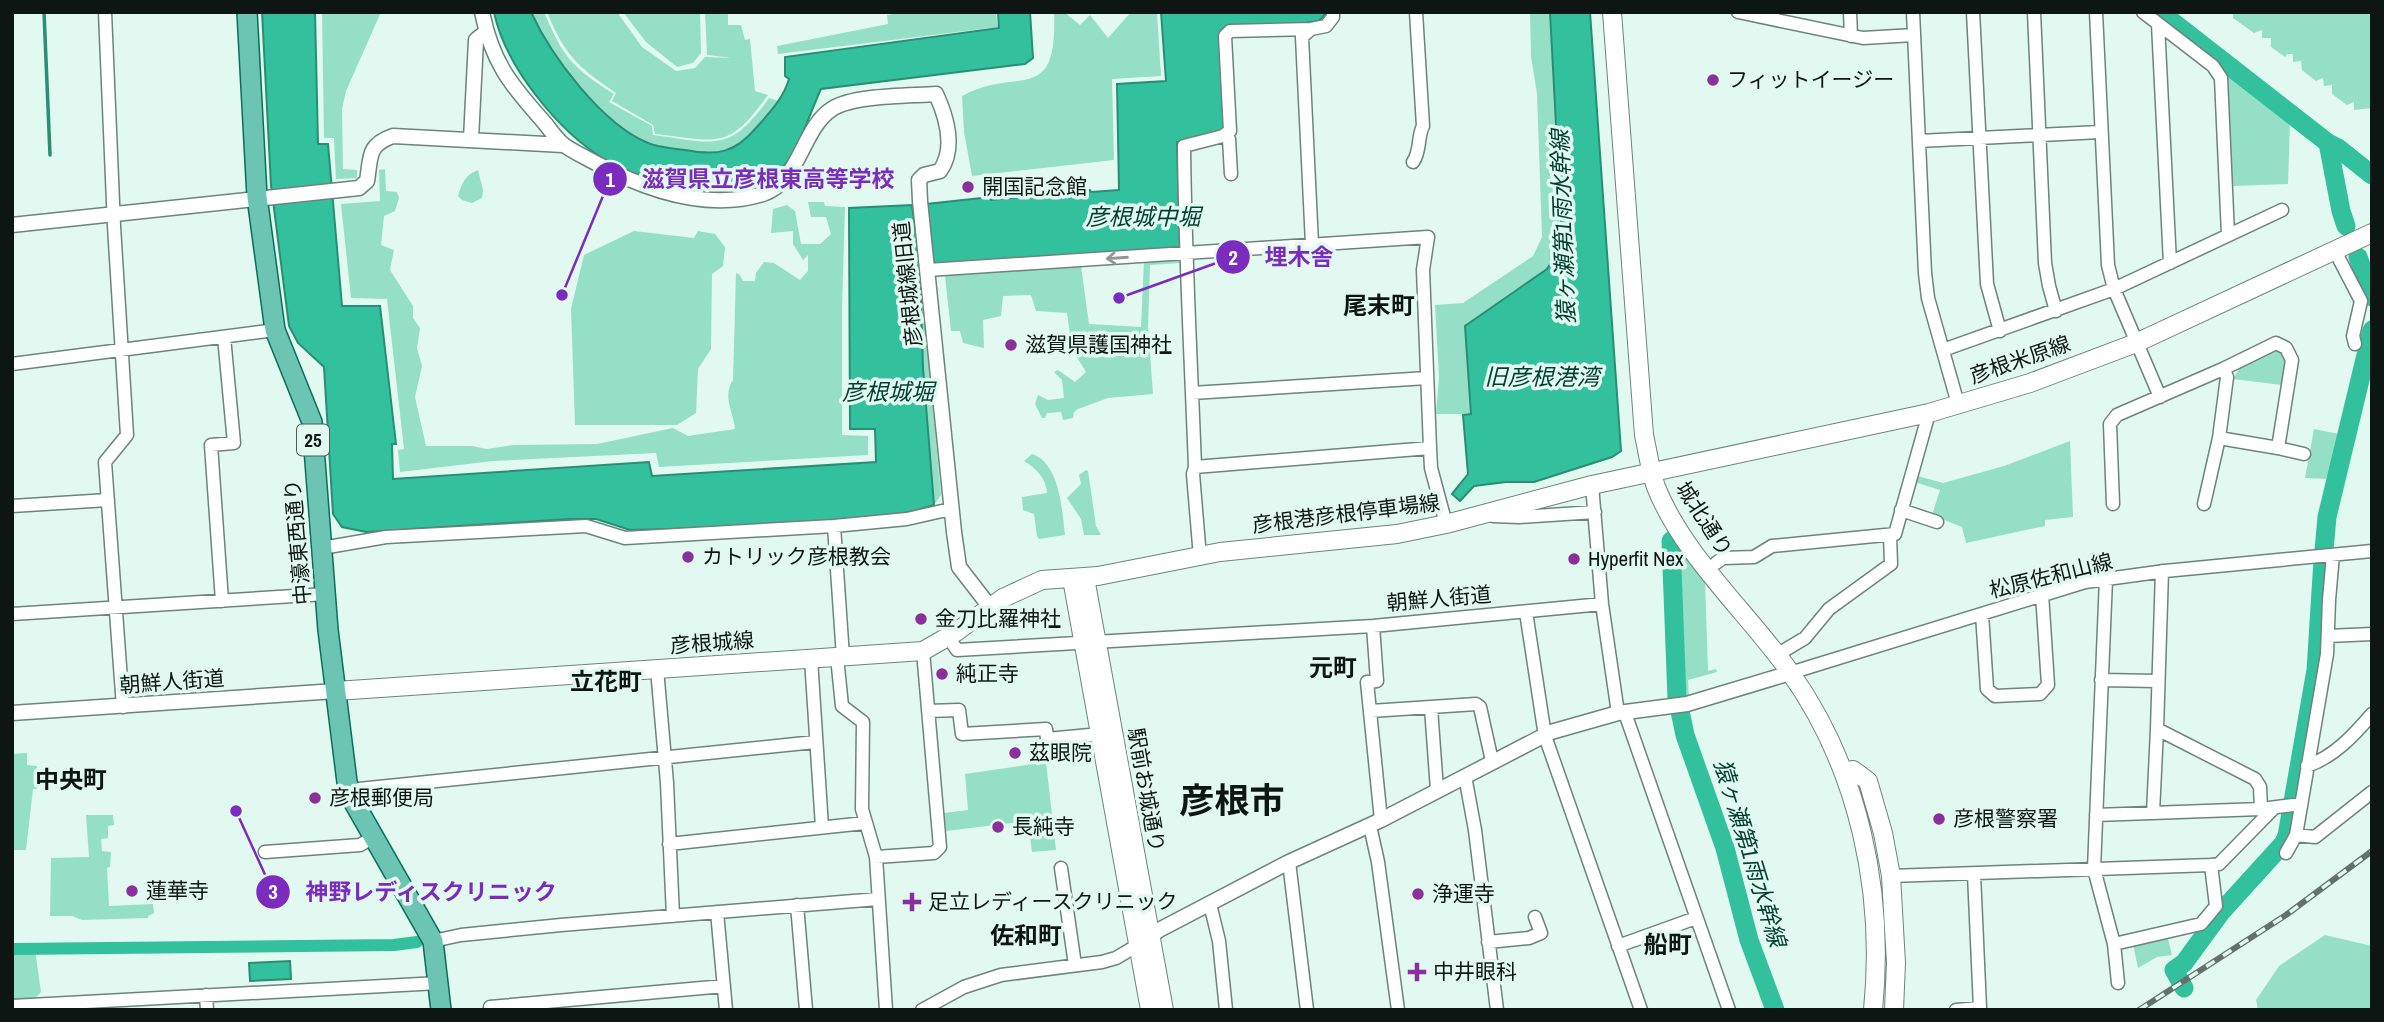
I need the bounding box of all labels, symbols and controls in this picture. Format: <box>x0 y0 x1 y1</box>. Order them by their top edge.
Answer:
place label: フィットイージー <box>1727 65 1894 94</box>
marker: フィットイージー <box>1705 72 1721 88</box>
water label: 猿ヶ瀬第1雨水幹線 <box>1544 126 1581 325</box>
callout: 滋賀県立彦根東高等学校 <box>593 157 909 201</box>
text: 滋賀県立彦根東高等学校 <box>642 163 895 194</box>
text: 1 <box>605 165 615 194</box>
place label: 開国記念館 <box>982 172 1087 201</box>
marker: 開国記念館 <box>960 179 976 195</box>
water label: 彦根城中堀 <box>1086 201 1204 232</box>
street label: 彦根城線旧道 <box>886 220 929 348</box>
callout: 埋木舎 <box>1215 235 1347 279</box>
text: 埋木舎 <box>1265 241 1334 272</box>
text: 2 <box>1228 243 1238 272</box>
one-way arrow <box>1106 251 1129 264</box>
district label: 尾末町 <box>1343 289 1415 321</box>
street label: 彦根米原線 <box>1965 329 2074 390</box>
place label: 滋賀県護国神社 <box>1025 330 1172 359</box>
marker: 滋賀県護国神社 <box>1003 337 1019 353</box>
water label: 旧彦根港湾 <box>1485 361 1604 392</box>
water label: 彦根城堀 <box>842 376 937 407</box>
road number: 25 <box>297 424 329 456</box>
street label: 城北通り <box>1669 476 1739 562</box>
street label: 中濠東西通り <box>278 478 317 606</box>
street label: 彦根港彦根停車場線 <box>1250 488 1442 539</box>
place label: カトリック彦根教会 <box>702 542 891 571</box>
place label: Hyperfit Nex <box>1588 544 1684 573</box>
street label: 松原佐和山線 <box>1986 546 2116 605</box>
marker: カトリック彦根教会 <box>680 549 696 565</box>
marker: Hyperfit Nex <box>1566 551 1582 567</box>
street label: 朝鮮人街道 <box>1385 579 1493 618</box>
place label: 金刀比羅神社 <box>935 604 1061 633</box>
marker: 金刀比羅神社 <box>913 611 929 627</box>
street label: 彦根城線 <box>669 625 755 660</box>
district label: 元町 <box>1309 651 1357 683</box>
place label: 純正寺 <box>956 659 1019 688</box>
street label: 朝鮮人街道 <box>119 663 225 700</box>
district label: 立花町 <box>570 665 642 697</box>
marker: 純正寺 <box>934 666 950 682</box>
street label: 駅前お城通り <box>1121 725 1172 854</box>
place label: 茲眼院 <box>1029 738 1092 767</box>
marker: 茲眼院 <box>1007 745 1023 761</box>
water label: 猿ヶ瀬第1雨水幹線 <box>1707 755 1795 953</box>
district label: 中央町 <box>35 763 107 795</box>
district label: 彦根市 <box>1179 777 1285 824</box>
place label: 彦根郵便局 <box>329 783 434 812</box>
marker: 彦根郵便局 <box>307 790 323 806</box>
place label: 彦根警察署 <box>1953 804 2058 833</box>
marker: 彦根警察署 <box>1931 811 1947 827</box>
place label: 長純寺 <box>1012 812 1075 841</box>
marker: 長純寺 <box>990 819 1006 835</box>
callout: 神野レディスクリニック <box>255 870 571 914</box>
place label: 蓮華寺 <box>146 876 209 905</box>
text: 神野レディスクリニック <box>305 876 557 907</box>
text: 3 <box>268 877 278 906</box>
place label: 浄運寺 <box>1432 879 1495 908</box>
marker: 蓮華寺 <box>124 883 140 899</box>
marker: 浄運寺 <box>1410 886 1426 902</box>
place label: 足立レディースクリニック <box>928 887 1177 916</box>
marker: 足立レディースクリニック <box>902 892 922 912</box>
district label: 佐和町 <box>990 919 1062 951</box>
district label: 船町 <box>1644 928 1692 960</box>
place label: 中井眼科 <box>1433 957 1517 986</box>
marker: 中井眼科 <box>1407 962 1427 982</box>

